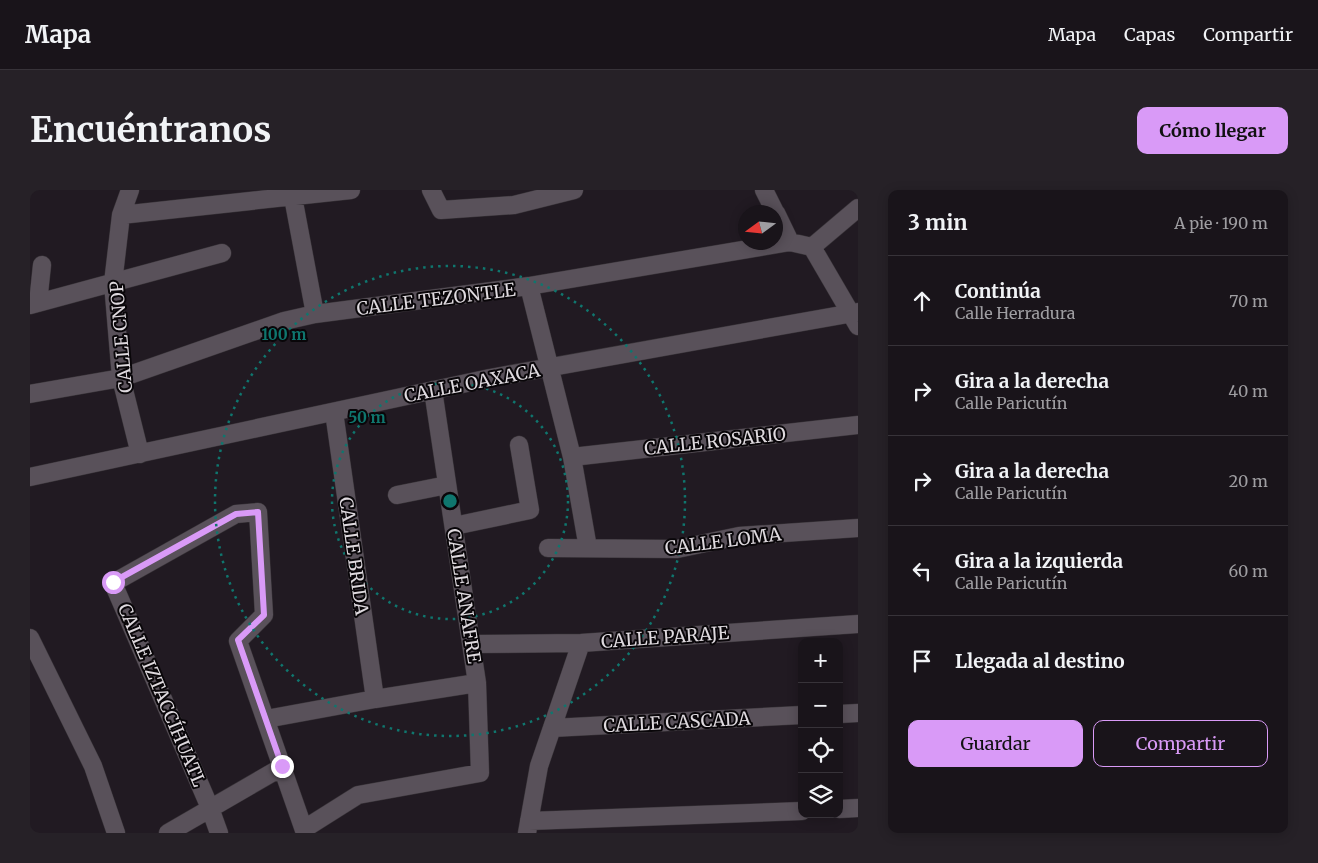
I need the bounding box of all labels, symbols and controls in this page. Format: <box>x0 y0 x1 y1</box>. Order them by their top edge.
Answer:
text: Mapa <box>25 19 91 50</box>
text: Mapa <box>1048 23 1096 46</box>
text: Capas <box>1124 23 1175 46</box>
text: Compartir <box>1203 23 1293 46</box>
button: Cómo llegar <box>1137 107 1288 154</box>
text: Encuéntranos <box>30 108 271 152</box>
north arrow <box>738 205 783 250</box>
text: 3 min <box>908 209 967 236</box>
text: A pie · 190 m <box>1174 213 1268 233</box>
street label: CALLE TEZONTLE <box>355 278 517 320</box>
text: Continúa <box>955 279 1041 303</box>
street label: CALLE CNOP <box>105 280 137 394</box>
icon: ahead <box>908 287 936 315</box>
text: 70 m <box>1229 291 1268 311</box>
text: Calle Herradura <box>955 303 1075 323</box>
text: 100 m <box>262 325 306 344</box>
street label: CALLE OAXACA <box>402 358 542 407</box>
text: Gira a la derecha <box>955 369 1109 393</box>
icon: right <box>908 377 936 405</box>
text: 40 m <box>1228 381 1268 401</box>
text: Calle Paricutín <box>955 393 1067 413</box>
text: 50 m <box>348 408 386 427</box>
street label: CALLE ROSARIO <box>643 422 787 460</box>
text: Gira a la derecha <box>955 459 1109 483</box>
icon: right <box>908 467 936 495</box>
text: 20 m <box>1229 471 1268 491</box>
text: Calle Paricutín <box>955 483 1067 503</box>
centre of rings <box>441 492 459 510</box>
street label: CALLE BRIDA <box>334 496 374 617</box>
street label: CALLE LOMA <box>664 522 783 560</box>
street label: CALLE ANAFRE <box>442 527 486 666</box>
text: Gira a la izquierda <box>955 549 1123 573</box>
icon: left <box>908 557 936 585</box>
text: 60 m <box>1228 561 1268 581</box>
route start <box>102 571 125 594</box>
text: Calle Paricutín <box>955 573 1067 593</box>
street label: CALLE IZTACCÍHUATL <box>113 600 211 790</box>
street label: CALLE PARAJE <box>600 621 730 653</box>
map controls <box>798 638 843 818</box>
button: + <box>798 638 843 683</box>
icon: arrive <box>908 647 936 675</box>
text: Llegada al destino <box>955 649 1125 673</box>
button: − <box>798 683 843 728</box>
street label: CALLE CASCADA <box>603 707 752 737</box>
button: Guardar <box>908 720 1083 767</box>
button: Compartir <box>1093 720 1268 767</box>
button: locate <box>798 728 843 773</box>
route end <box>271 755 294 778</box>
button: layers <box>798 773 843 818</box>

